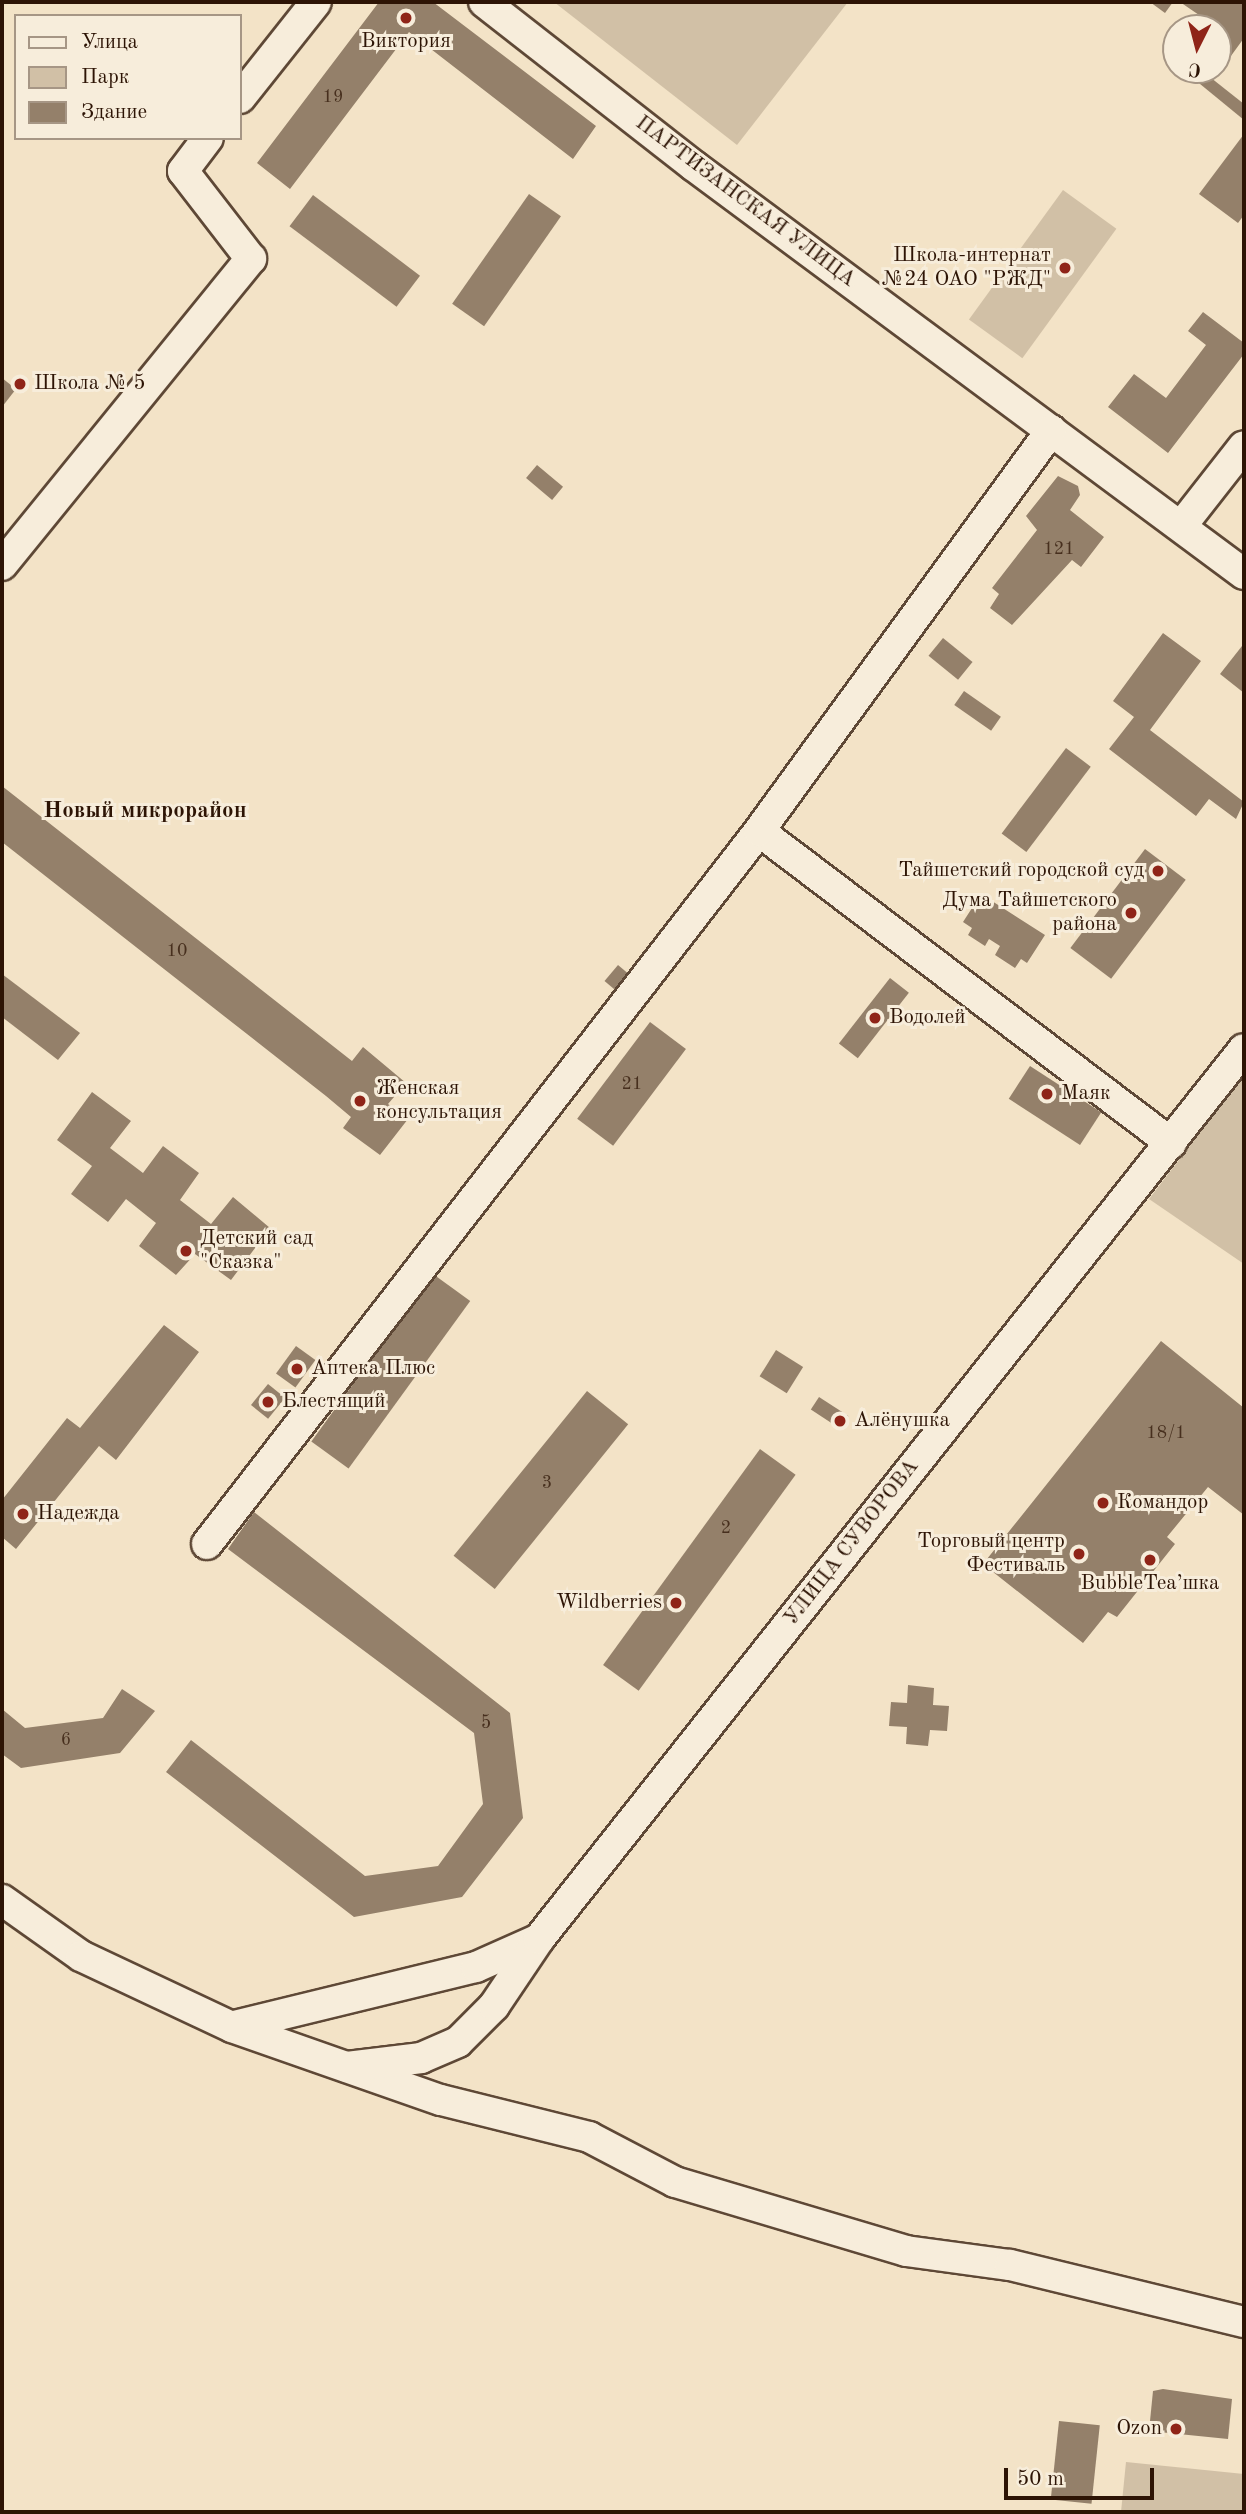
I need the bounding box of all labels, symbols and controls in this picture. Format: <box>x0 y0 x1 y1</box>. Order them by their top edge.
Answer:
marker: Виктория <box>398 10 414 26</box>
legend <box>14 14 242 140</box>
north arrow <box>1162 14 1232 84</box>
place label: Виктория <box>361 29 451 55</box>
text: Улица <box>81 32 138 53</box>
text: С <box>1188 58 1202 78</box>
text: Парк <box>81 67 129 88</box>
house number: 19 <box>323 86 343 108</box>
text: Здание <box>81 102 147 123</box>
street label: ПАРТИЗАНСКАЯ УЛИЦА <box>630 111 860 293</box>
place label: Школа-интернат №24 ОАО "РЖД" <box>882 243 1051 293</box>
marker: Школа-интернат №24 ОАО "РЖД" <box>1057 260 1073 276</box>
place label: Школа № 5 <box>34 371 145 397</box>
marker: Школа № 5 <box>12 376 28 392</box>
house number: 121 <box>1043 538 1075 560</box>
district label: Новый микрорайон <box>43 797 247 825</box>
place label: Тайшетский городской суд <box>898 858 1144 884</box>
marker: Тайшетский городской суд <box>1150 863 1166 879</box>
place label: Дума Тайшетского района <box>942 888 1117 938</box>
marker: Дума Тайшетского района <box>1123 905 1139 921</box>
house number: 10 <box>167 940 187 962</box>
place label: Водолей <box>889 1005 966 1031</box>
marker: Водолей <box>867 1010 883 1026</box>
house number: 21 <box>622 1073 642 1095</box>
place label: Женская консультация <box>376 1076 502 1126</box>
place label: Маяк <box>1061 1081 1110 1107</box>
marker: Маяк <box>1039 1086 1055 1102</box>
marker: Женская консультация <box>350 1091 370 1111</box>
place label: Детский сад "Сказка" <box>200 1226 313 1276</box>
marker: Детский сад "Сказка" <box>178 1243 194 1259</box>
place label: Аптека Плюс <box>311 1356 435 1382</box>
marker: Аптека Плюс <box>289 1361 305 1377</box>
place label: Блестящий <box>282 1389 386 1415</box>
marker: Блестящий <box>260 1394 276 1410</box>
place label: Алёнушка <box>854 1408 950 1434</box>
marker: Алёнушка <box>832 1413 848 1429</box>
house number: 18/1 <box>1146 1422 1186 1444</box>
street label: УЛИЦА СУВОРОВА <box>779 1455 925 1631</box>
house number: 3 <box>542 1472 552 1494</box>
place label: Командор <box>1117 1490 1208 1516</box>
marker: Командор <box>1095 1495 1111 1511</box>
place label: Надежда <box>37 1501 120 1527</box>
marker: Надежда <box>15 1506 31 1522</box>
house number: 2 <box>721 1517 731 1539</box>
place label: Торговый центр Фестиваль <box>917 1529 1065 1579</box>
marker: Торговый центр Фестиваль <box>1071 1546 1087 1562</box>
marker: BubbleTea’шка <box>1142 1552 1158 1568</box>
place label: BubbleTea’шка <box>1081 1571 1219 1597</box>
place label: Wildberries <box>556 1590 662 1616</box>
marker: Wildberries <box>668 1595 684 1611</box>
house number: 5 <box>481 1712 491 1734</box>
house number: 6 <box>61 1729 71 1751</box>
place label: Ozon <box>1116 2416 1162 2442</box>
marker: Ozon <box>1168 2421 1184 2437</box>
scale bar <box>1008 2454 1158 2498</box>
text: 50 m <box>1017 2469 1064 2490</box>

